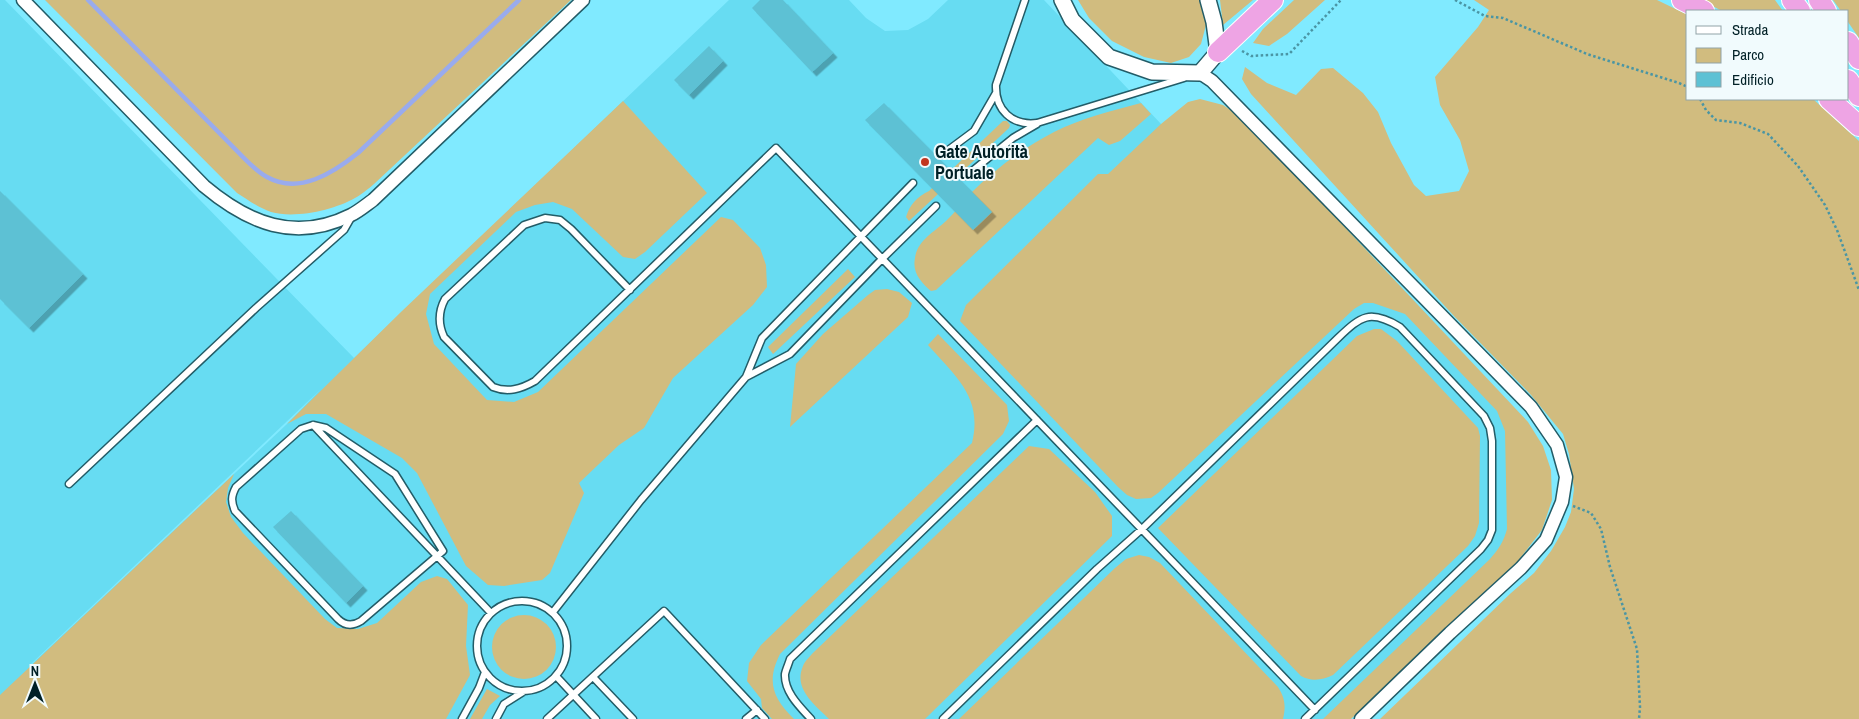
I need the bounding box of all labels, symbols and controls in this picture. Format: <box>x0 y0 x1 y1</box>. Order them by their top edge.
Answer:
legend <box>1686 10 1849 100</box>
text: Strada <box>1732 19 1768 40</box>
text: Parco <box>1732 44 1764 65</box>
text: Edificio <box>1732 69 1774 90</box>
place label: Gate Autorità Portuale <box>935 139 1029 185</box>
marker: Gate Autorità Portuale <box>919 156 931 168</box>
north arrow <box>10 659 60 709</box>
text: N <box>31 662 39 680</box>

